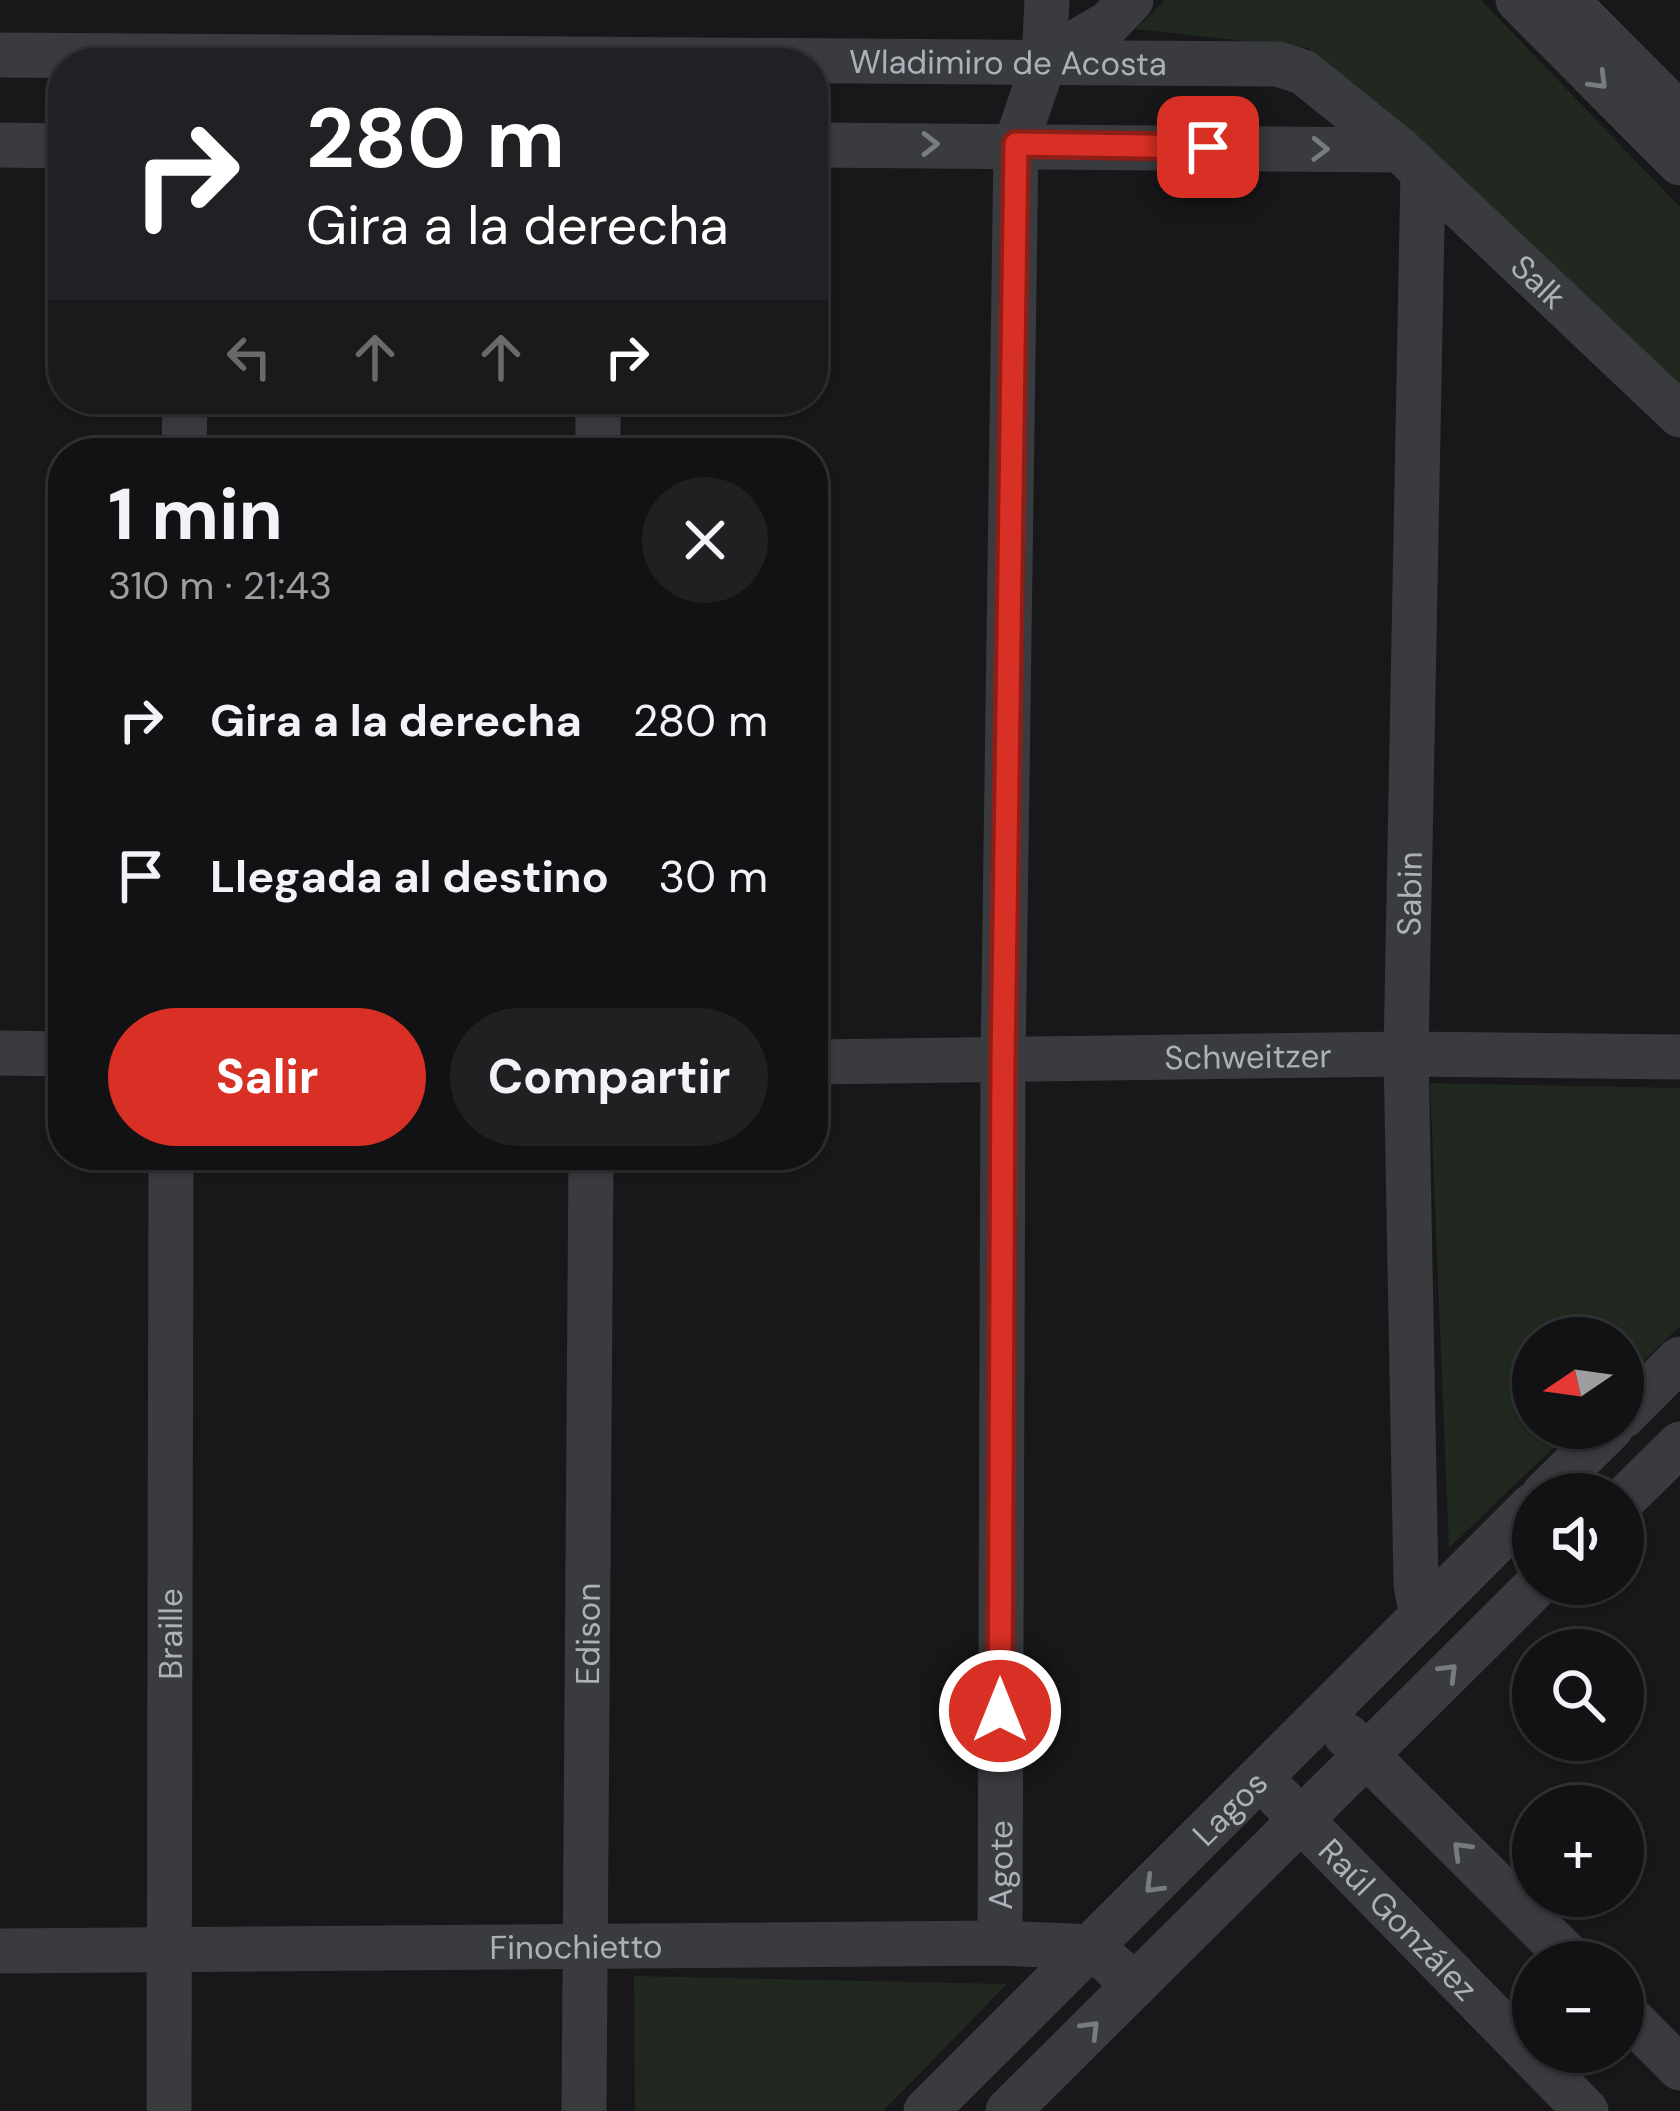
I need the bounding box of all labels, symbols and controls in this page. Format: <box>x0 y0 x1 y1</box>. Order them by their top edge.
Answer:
street label: Wladimiro de Acosta <box>849 39 1167 85</box>
one-way arrow <box>1585 67 1607 89</box>
text: 280 m <box>306 84 565 193</box>
icon: right <box>108 96 264 252</box>
pin <box>1157 96 1259 198</box>
icon: arrive <box>1175 114 1241 180</box>
one-way arrow <box>922 131 940 157</box>
one-way arrow <box>1312 136 1330 162</box>
text: Gira a la derecha <box>306 190 729 261</box>
street label: Salk <box>1502 245 1576 318</box>
icon: left <box>216 324 282 390</box>
icon: ahead <box>342 324 408 390</box>
icon: ahead <box>468 324 534 390</box>
icon: right <box>594 324 660 390</box>
text: 1 min <box>108 468 283 561</box>
button: close <box>642 477 768 603</box>
text: 310 m · 21:43 <box>108 560 332 611</box>
icon: right <box>108 687 174 753</box>
text: Gira a la derecha <box>210 691 582 750</box>
text: 280 m <box>633 691 768 750</box>
icon: arrive <box>108 843 174 909</box>
text: Llegada al destino <box>210 847 609 906</box>
text: 30 m <box>659 847 768 906</box>
street label: Sabin <box>1387 851 1431 936</box>
button: Salir <box>108 1008 426 1146</box>
button: Compartir <box>450 1008 768 1146</box>
street label: Schweitzer <box>1164 1034 1332 1079</box>
north arrow <box>1512 1317 1644 1449</box>
map controls <box>1512 1317 1644 2073</box>
button: sound <box>1512 1473 1644 1605</box>
street label: Edison <box>566 1583 609 1685</box>
street label: Braille <box>148 1588 192 1680</box>
button: search <box>1512 1629 1644 1761</box>
position arrow <box>937 1648 1063 1774</box>
one-way arrow <box>1435 1664 1457 1686</box>
street label: Lagos <box>1183 1761 1276 1855</box>
button: + <box>1512 1785 1644 1917</box>
street label: Agote <box>979 1820 1022 1910</box>
street label: Raúl González <box>1310 1829 1487 2009</box>
one-way arrow <box>1453 1842 1475 1864</box>
one-way arrow <box>1146 1871 1168 1893</box>
street label: Finochietto <box>489 1924 663 1969</box>
button: − <box>1512 1941 1644 2073</box>
one-way arrow <box>1077 2021 1099 2043</box>

